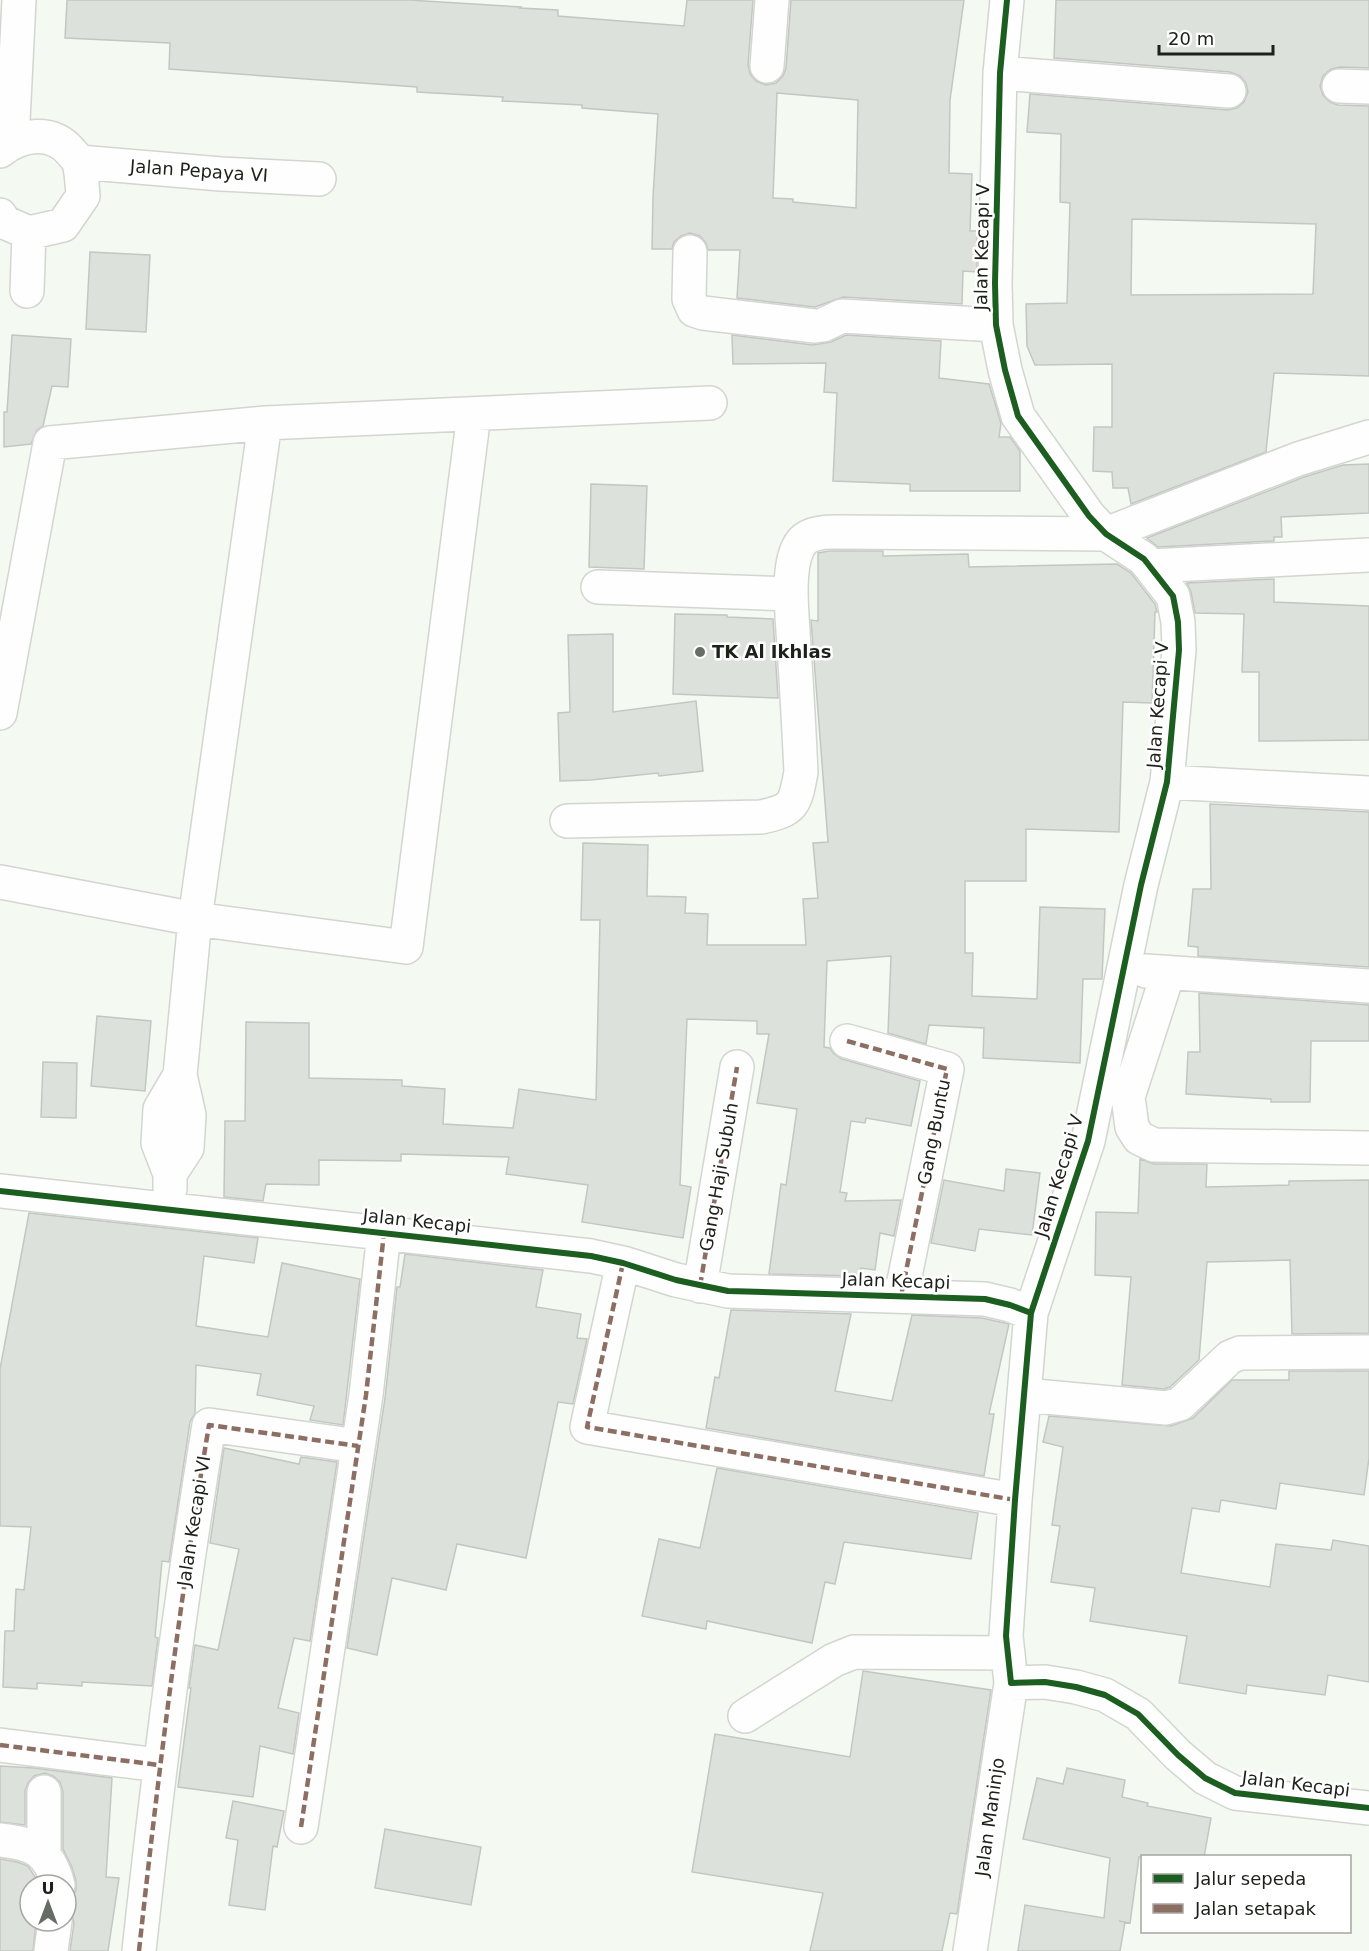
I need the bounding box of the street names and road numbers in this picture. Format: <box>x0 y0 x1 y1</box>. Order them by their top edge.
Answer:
street label: Jalan Pepaya VI <box>128 155 269 186</box>
street label: Jalan Kecapi V <box>970 183 993 312</box>
street label: Jalan Kecapi V <box>1143 640 1172 770</box>
street label: Gang Buntu <box>913 1077 954 1187</box>
street label: Gang Haji Subuh <box>695 1101 742 1253</box>
street label: Jalan Kecapi V <box>1030 1111 1087 1241</box>
street label: Jalan Kecapi <box>361 1204 472 1237</box>
street label: Jalan Kecapi <box>840 1268 951 1293</box>
street label: Jalan Kecapi VI <box>173 1454 214 1589</box>
street label: Jalan Maninjo <box>971 1756 1008 1879</box>
street label: Jalan Kecapi <box>1240 1766 1351 1801</box>

